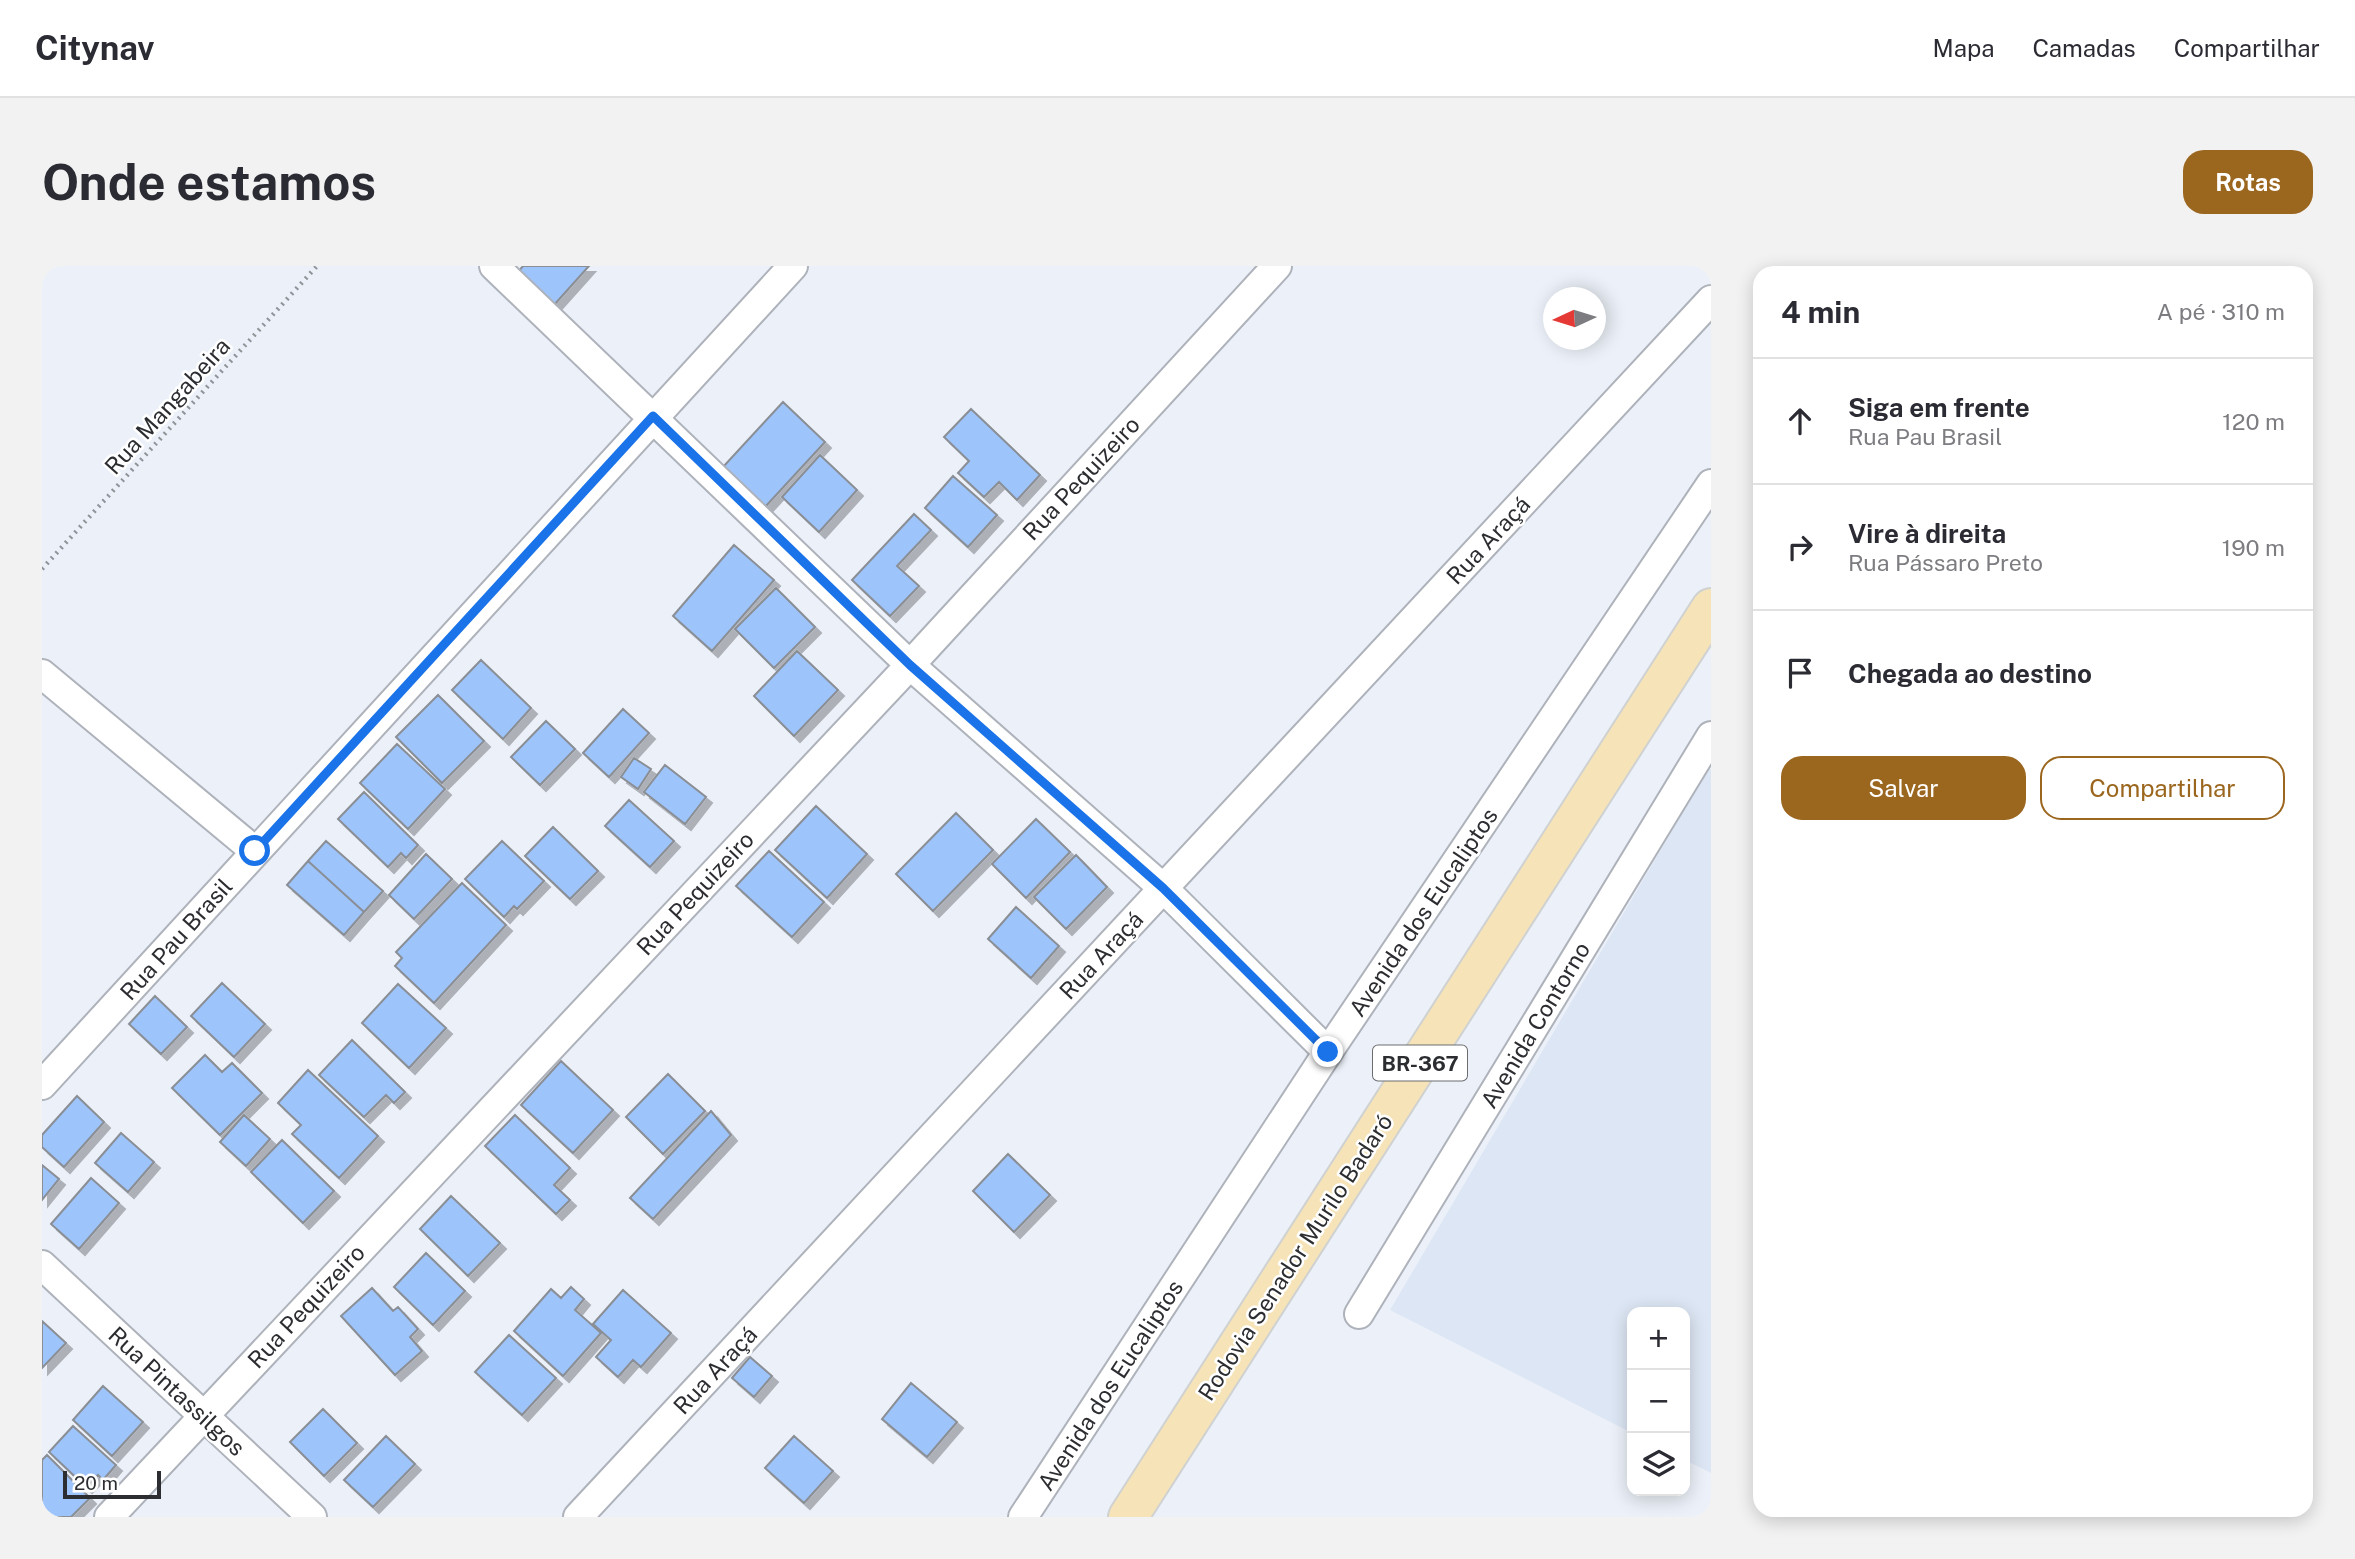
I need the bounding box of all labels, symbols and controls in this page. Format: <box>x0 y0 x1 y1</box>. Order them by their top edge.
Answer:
text: Citynav <box>35 29 155 67</box>
text: Mapa <box>1933 34 1994 62</box>
text: Camadas <box>2032 34 2136 62</box>
text: Compartilhar <box>2174 34 2320 62</box>
button: Rotas <box>2183 150 2313 214</box>
text: Onde estamos <box>42 153 376 211</box>
north arrow <box>1543 287 1606 350</box>
text: 4 min <box>1781 294 1860 330</box>
text: A pé · 310 m <box>2157 298 2285 325</box>
street label: Rua Mangabeira <box>99 332 235 480</box>
text: Siga em frente <box>1848 392 2030 423</box>
icon: ahead <box>1781 402 1819 440</box>
text: 120 m <box>2222 408 2285 435</box>
street label: Rua Pequizeiro <box>1017 411 1145 545</box>
text: Rua Pau Brasil <box>1848 423 2002 450</box>
street label: Rua Araçá <box>1441 491 1535 589</box>
text: Vire à direita <box>1848 518 2006 549</box>
icon: right <box>1781 528 1819 566</box>
text: 190 m <box>2222 534 2285 561</box>
text: Rua Pássaro Preto <box>1848 549 2043 576</box>
icon: arrive <box>1781 654 1819 692</box>
text: Chegada ao destino <box>1848 658 2092 689</box>
button: Salvar <box>1781 756 2026 820</box>
button: Compartilhar <box>2040 756 2285 820</box>
street label: Avenida dos Eucaliptos <box>1343 803 1503 1021</box>
street label: Rua Pequizeiro <box>631 826 759 960</box>
route start <box>239 835 270 866</box>
street label: Rua Pau Brasil <box>114 873 238 1005</box>
street label: Rua Araçá <box>1054 906 1148 1004</box>
street label: Avenida Contorno <box>1475 937 1595 1113</box>
route end <box>1312 1036 1343 1067</box>
road number: BR-367 <box>1373 1046 1467 1080</box>
street label: Rodovia Senador Murilo Badaró <box>1192 1109 1398 1405</box>
street label: Rua Pequizeiro <box>242 1239 370 1373</box>
street label: Avenida dos Eucaliptos <box>1032 1275 1188 1495</box>
map controls <box>1627 1307 1690 1496</box>
button: + <box>1627 1307 1690 1370</box>
street label: Rua Pintassilgos <box>103 1321 251 1461</box>
street label: Rua Araçá <box>668 1321 762 1419</box>
button: − <box>1627 1370 1690 1433</box>
button: layers <box>1627 1433 1690 1496</box>
scale bar <box>63 1468 161 1500</box>
text: 20 m <box>74 1472 118 1494</box>

